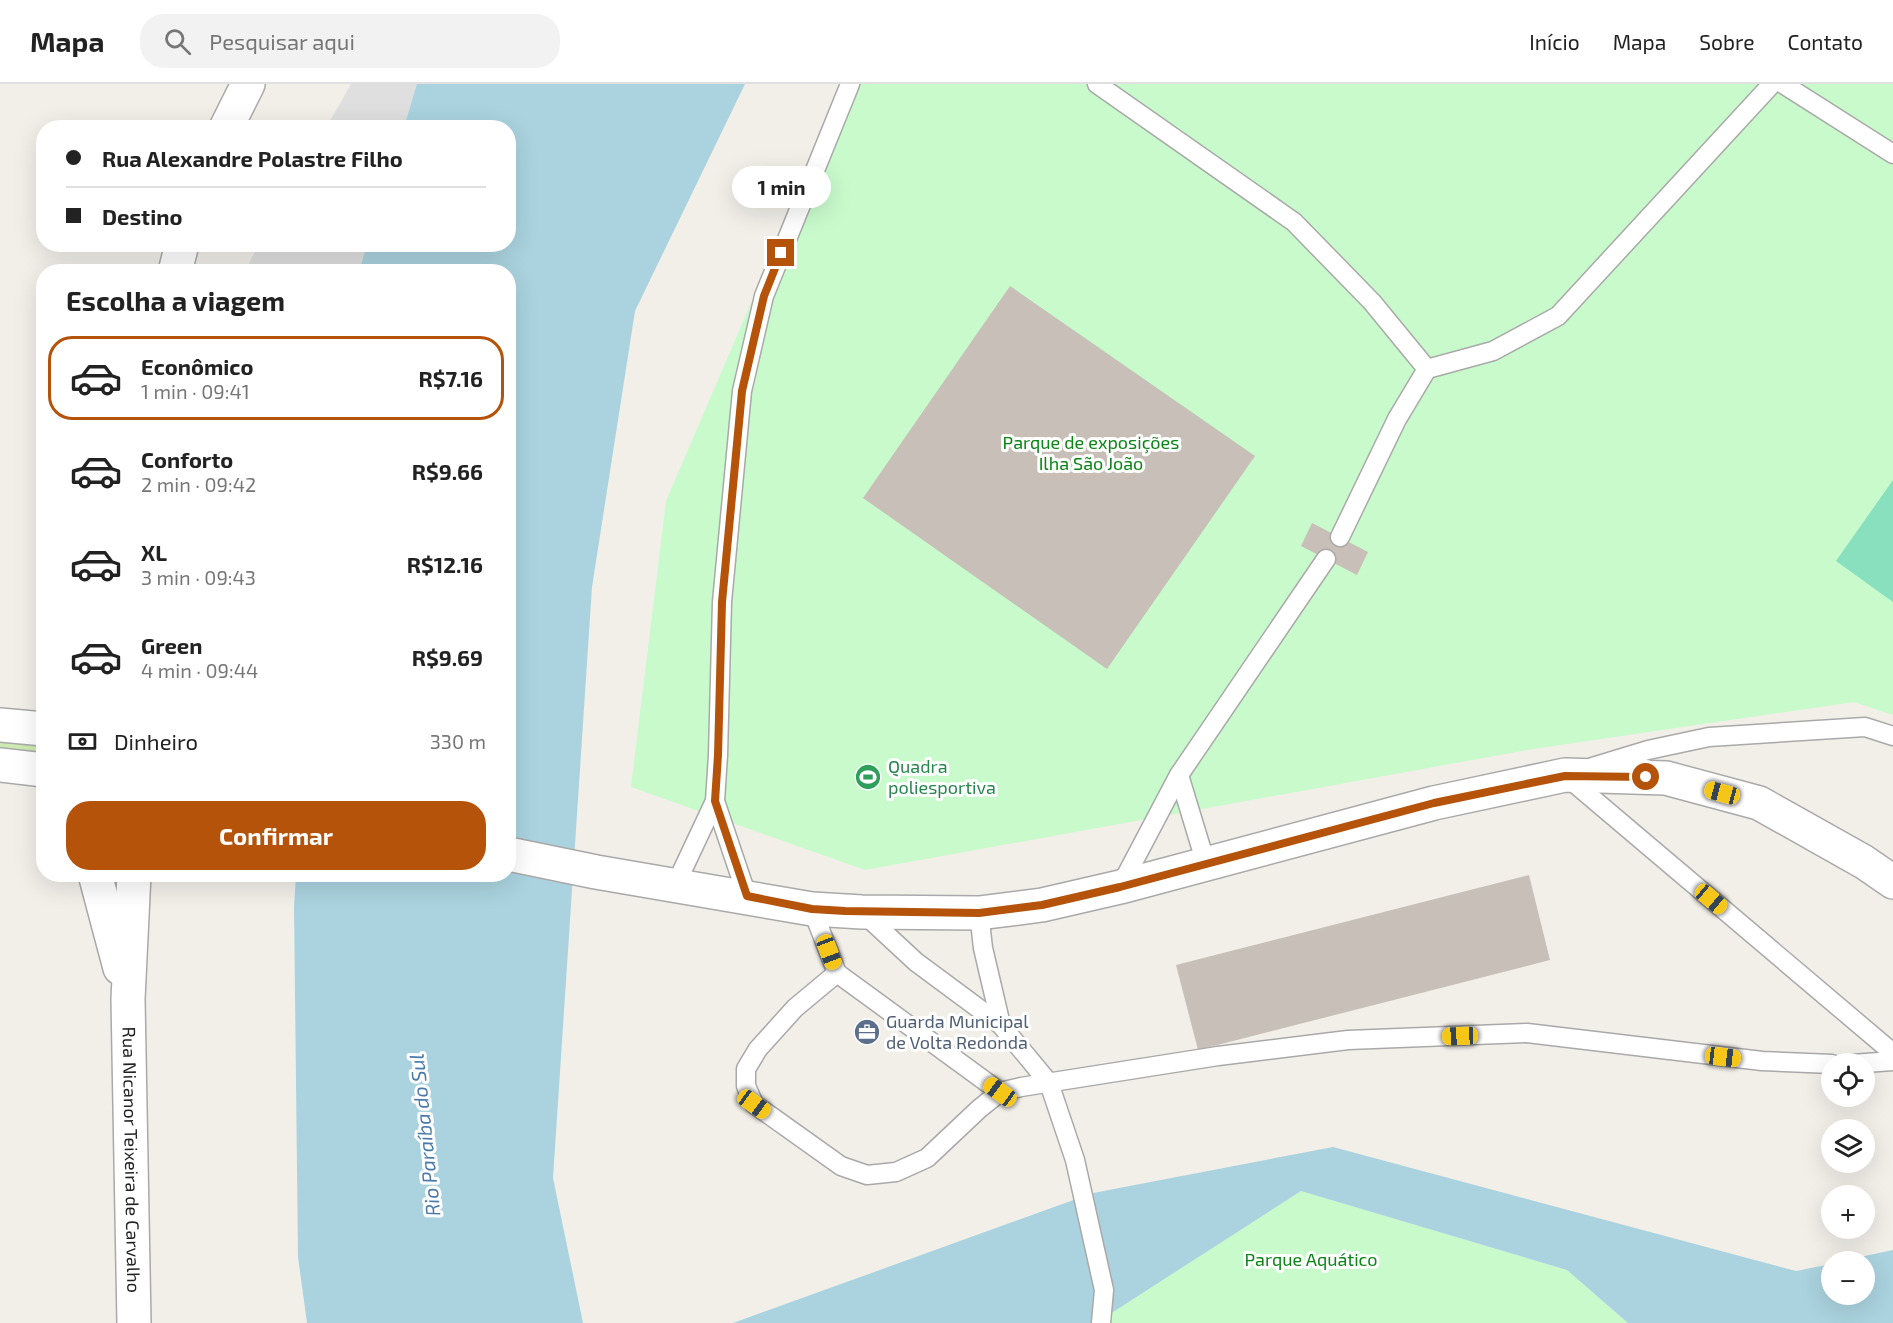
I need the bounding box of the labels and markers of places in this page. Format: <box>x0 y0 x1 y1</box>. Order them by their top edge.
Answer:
place label: Quadra poliesportiva <box>888 755 996 798</box>
sports icon: Quadra poliesportiva <box>853 762 883 792</box>
place label: Guarda Municipal de Volta Redonda <box>886 1010 1029 1053</box>
office icon: Guarda Municipal de Volta Redonda <box>852 1017 882 1047</box>

